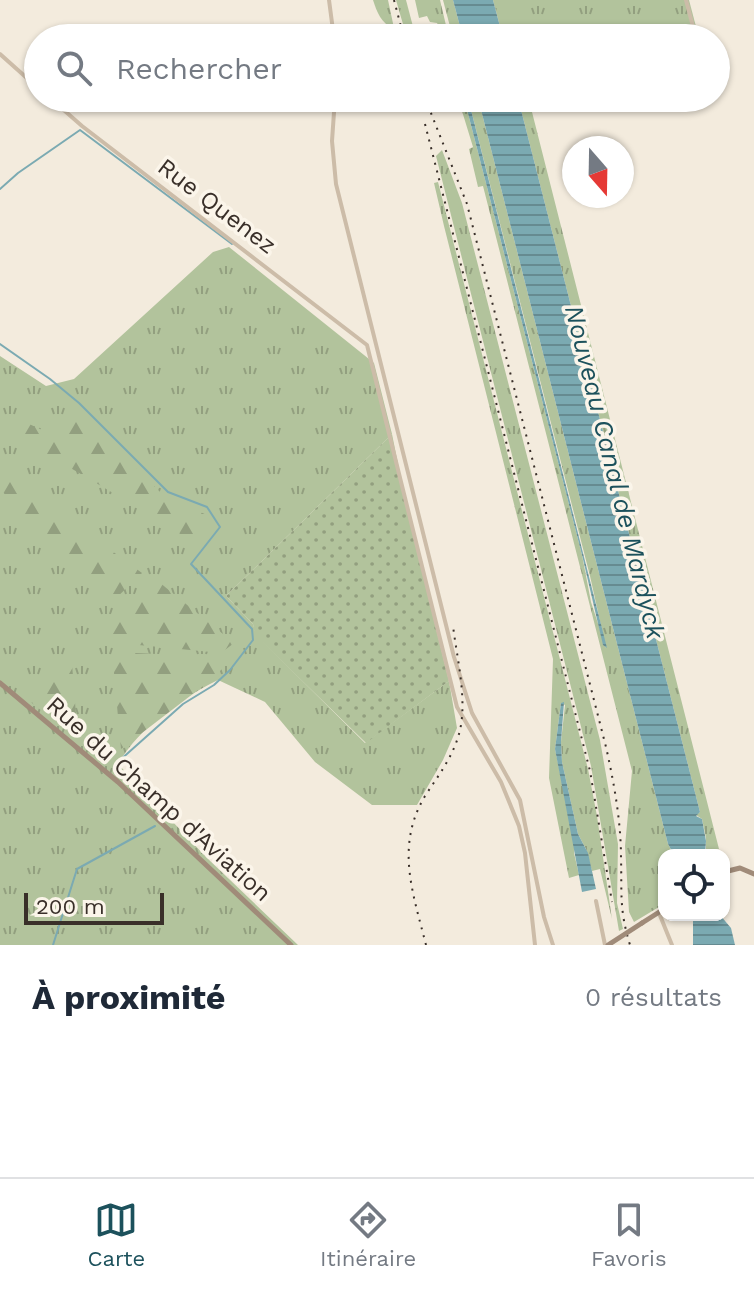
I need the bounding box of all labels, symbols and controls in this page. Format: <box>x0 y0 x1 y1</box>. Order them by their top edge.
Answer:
search box <box>24 24 730 112</box>
icon: search <box>52 46 96 90</box>
text: Rechercher <box>116 51 282 86</box>
north arrow <box>562 136 634 208</box>
street label: Rue Quenez <box>152 152 282 260</box>
water label: Nouveau Canal de Mardyck <box>559 302 671 643</box>
street label: Rue du Champ d'Aviation <box>41 691 277 907</box>
map controls <box>658 849 730 921</box>
button: locate <box>658 849 730 921</box>
scale bar <box>24 889 164 925</box>
text: 200 m <box>36 894 105 919</box>
text: À proximité <box>32 977 226 1017</box>
text: 0 résultats <box>585 982 722 1012</box>
tab: Carte <box>87 1198 145 1271</box>
tab: Itinéraire <box>320 1198 416 1271</box>
tab: Favoris <box>591 1198 667 1271</box>

